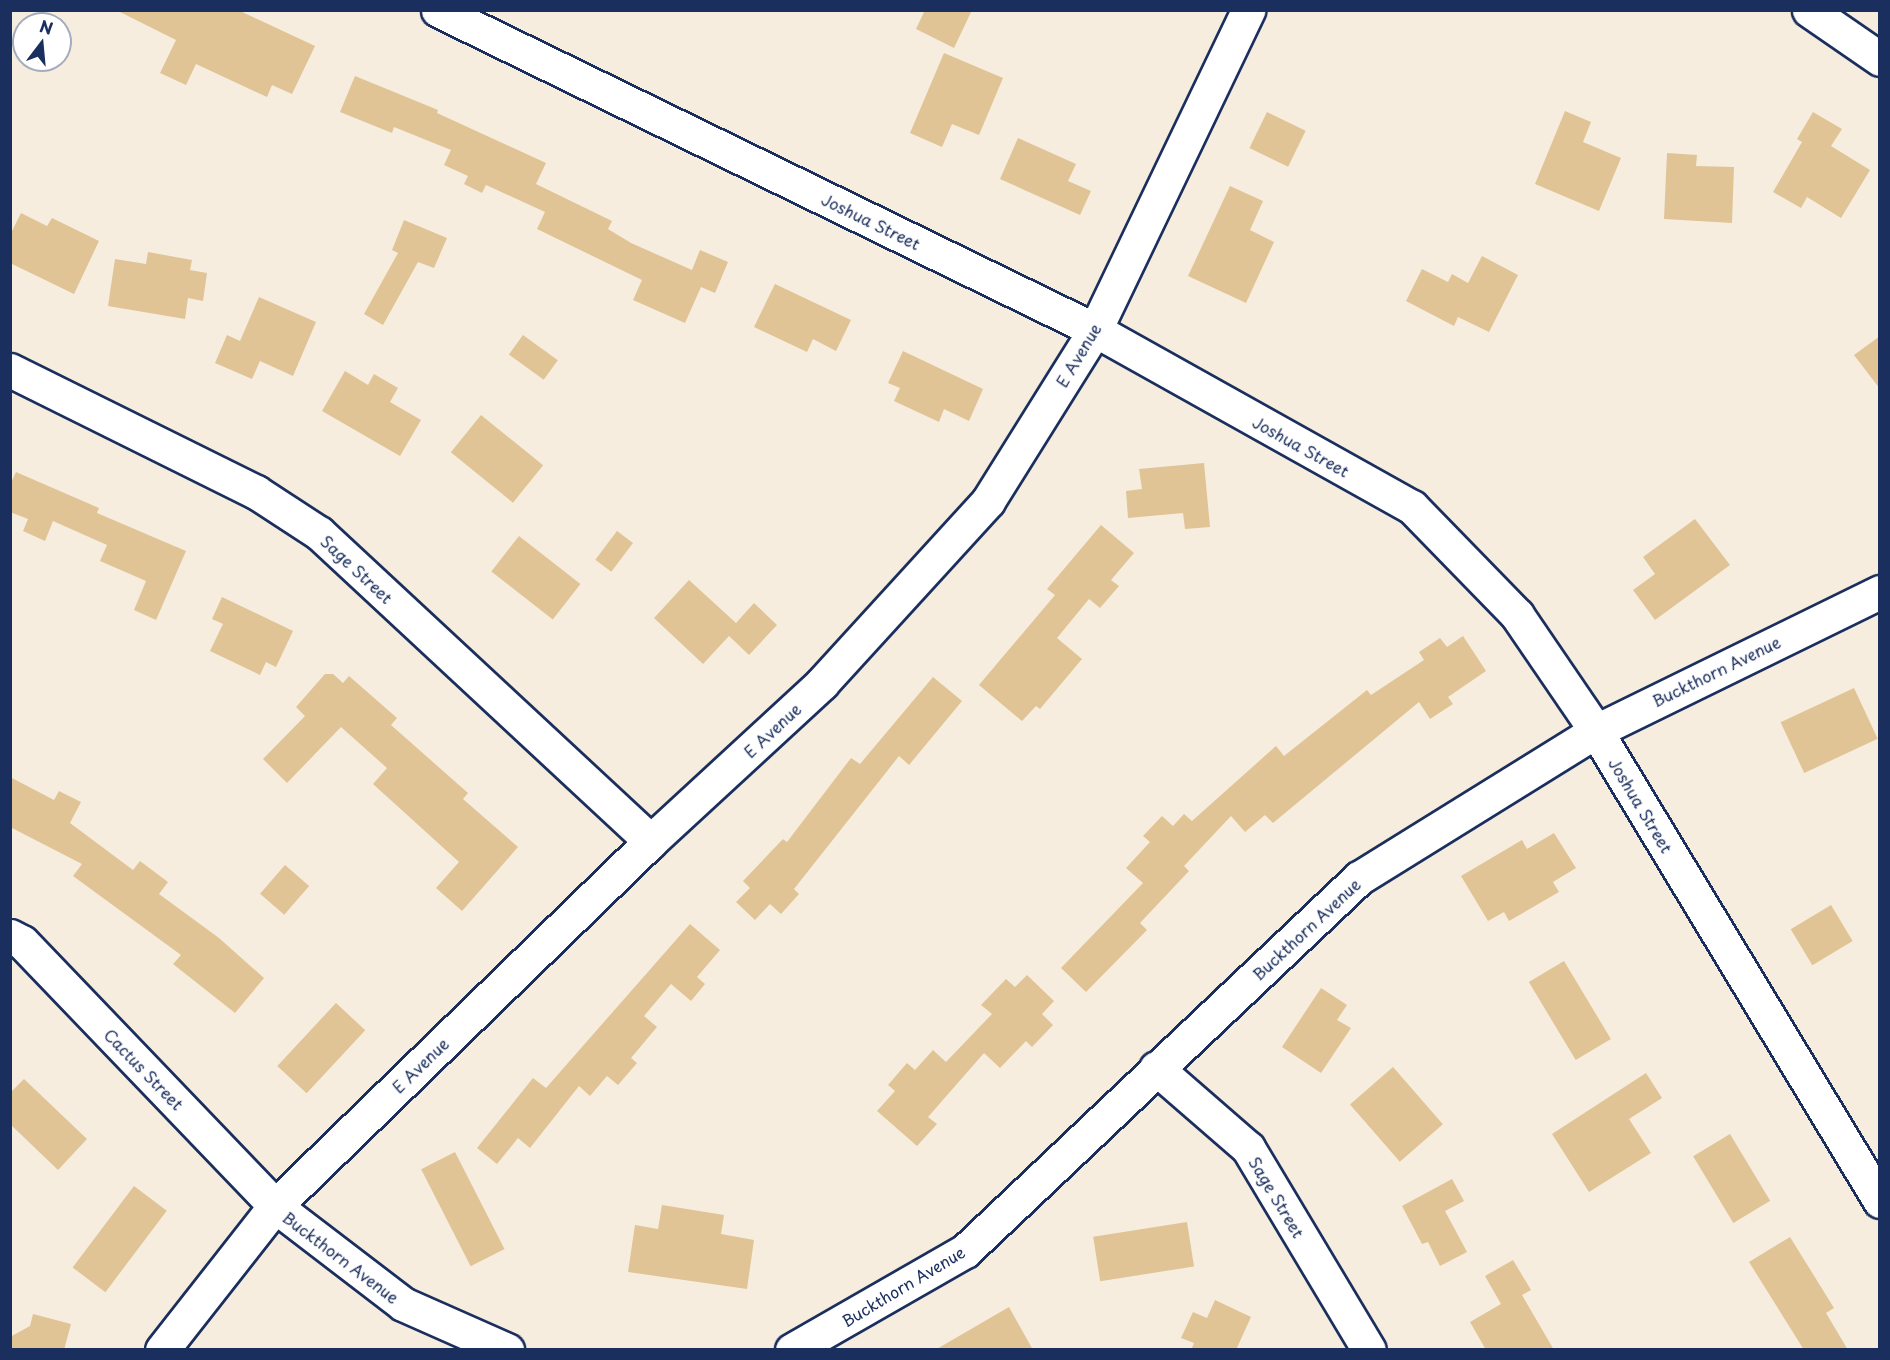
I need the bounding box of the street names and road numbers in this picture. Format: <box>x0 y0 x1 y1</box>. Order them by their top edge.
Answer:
street label: Joshua Street <box>819 189 923 253</box>
street label: E Avenue <box>1052 320 1104 390</box>
street label: Joshua Street <box>1249 412 1353 480</box>
street label: Sage Street <box>317 531 397 607</box>
street label: Buckthorn Avenue <box>1649 632 1783 710</box>
street label: E Avenue <box>740 699 804 761</box>
street label: Joshua Street <box>1605 754 1677 856</box>
street label: Buckthorn Avenue <box>1248 874 1364 984</box>
street label: Cactus Street <box>100 1024 188 1114</box>
street label: E Avenue <box>388 1034 452 1096</box>
street label: Sage Street <box>1246 1153 1308 1241</box>
street label: Buckthorn Avenue <box>279 1207 403 1307</box>
street label: Buckthorn Avenue <box>838 1242 968 1330</box>

